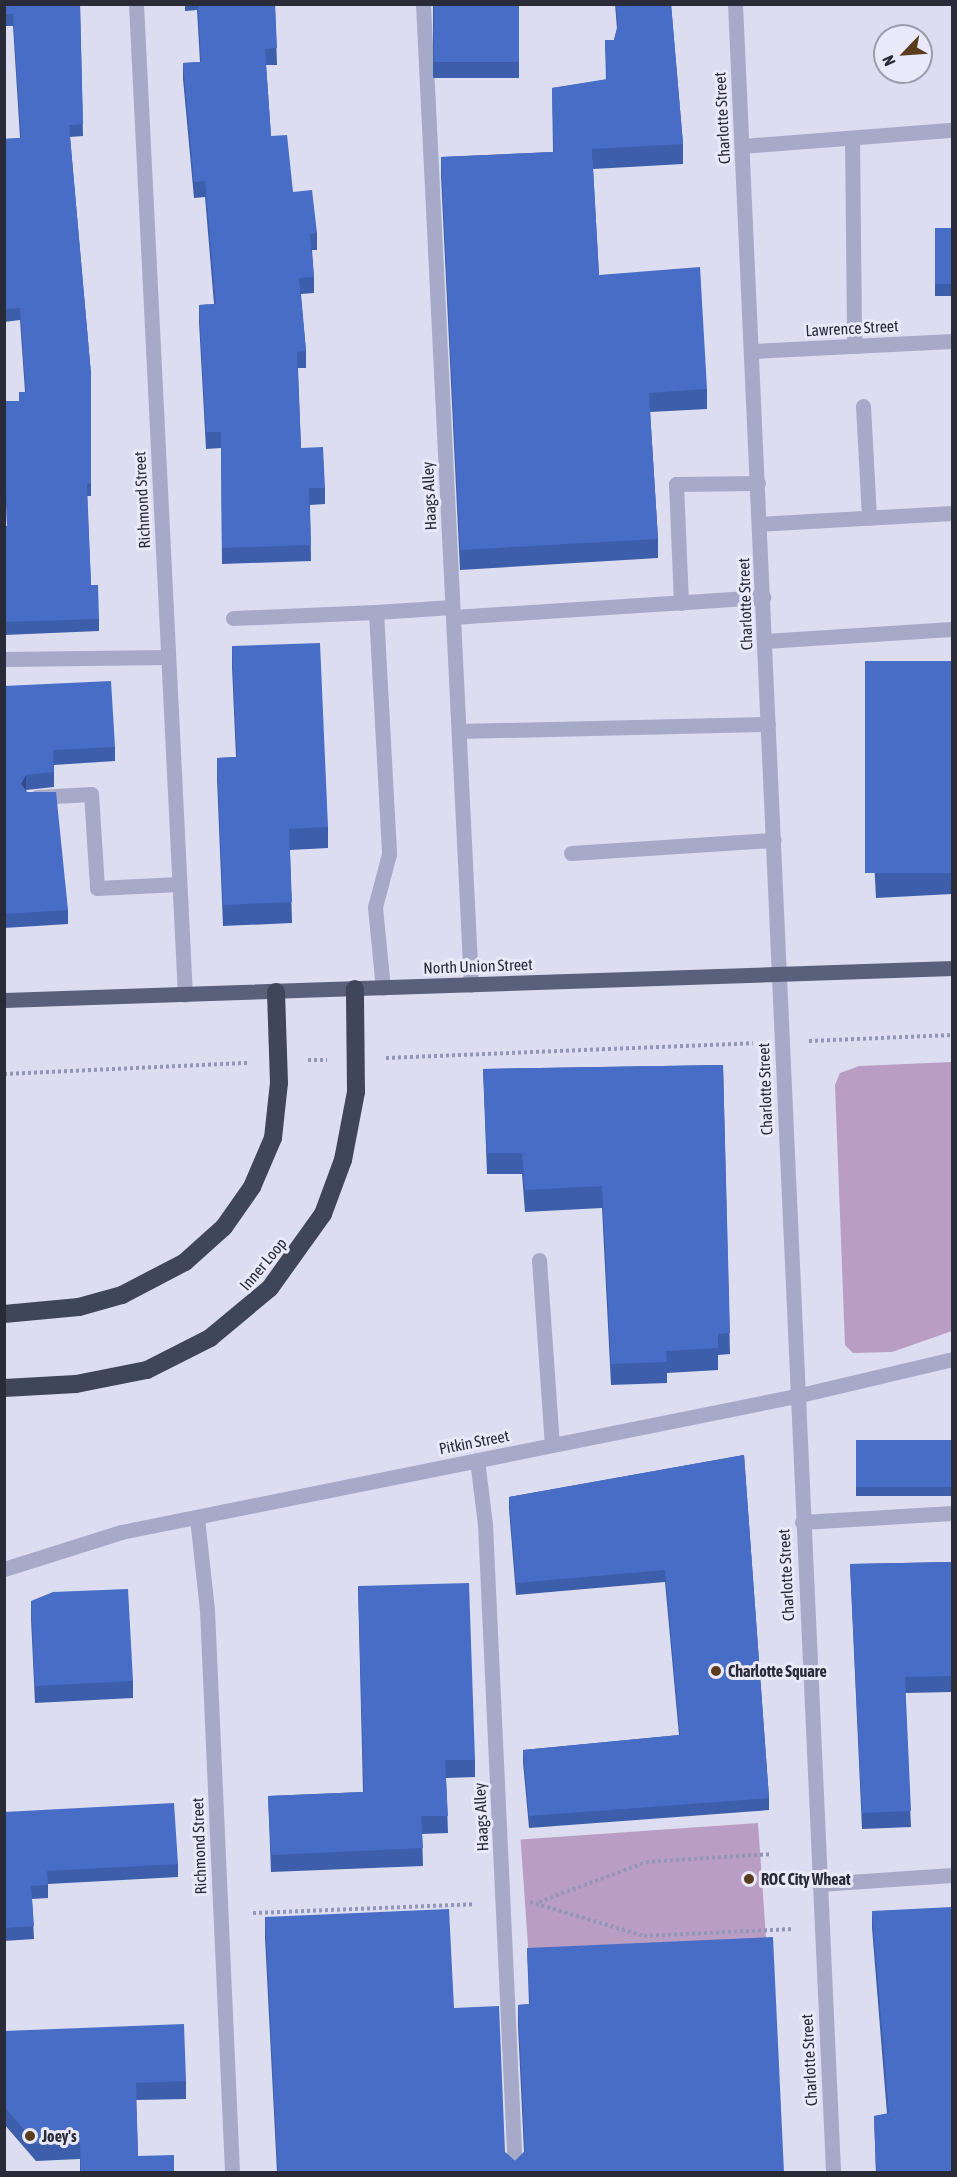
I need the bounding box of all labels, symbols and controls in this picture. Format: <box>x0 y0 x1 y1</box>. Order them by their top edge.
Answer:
north arrow <box>873 24 933 84</box>
text: N <box>878 53 899 69</box>
street label: Charlotte Street <box>710 71 734 165</box>
street label: Lawrence Street <box>805 316 899 340</box>
street label: Richmond Street <box>130 451 154 549</box>
street label: Haags Alley <box>418 461 440 531</box>
street label: Charlotte Street <box>734 558 756 650</box>
street label: North Union Street <box>423 954 533 978</box>
street label: Charlotte Street <box>754 1043 776 1135</box>
street label: Inner Loop <box>236 1234 290 1294</box>
street label: Pitkin Street <box>437 1426 511 1458</box>
street label: Charlotte Street <box>774 1528 798 1622</box>
place label: Charlotte Square <box>728 1661 827 1681</box>
marker: Charlotte Square <box>709 1664 723 1678</box>
street label: Haags Alley <box>470 1782 492 1852</box>
street label: Richmond Street <box>188 1797 210 1895</box>
place label: ROC City Wheat <box>761 1869 851 1889</box>
marker: ROC City Wheat <box>742 1872 756 1886</box>
street label: Charlotte Street <box>797 2013 821 2107</box>
place label: Joey's <box>42 2126 77 2146</box>
marker: Joey's <box>23 2129 37 2143</box>

